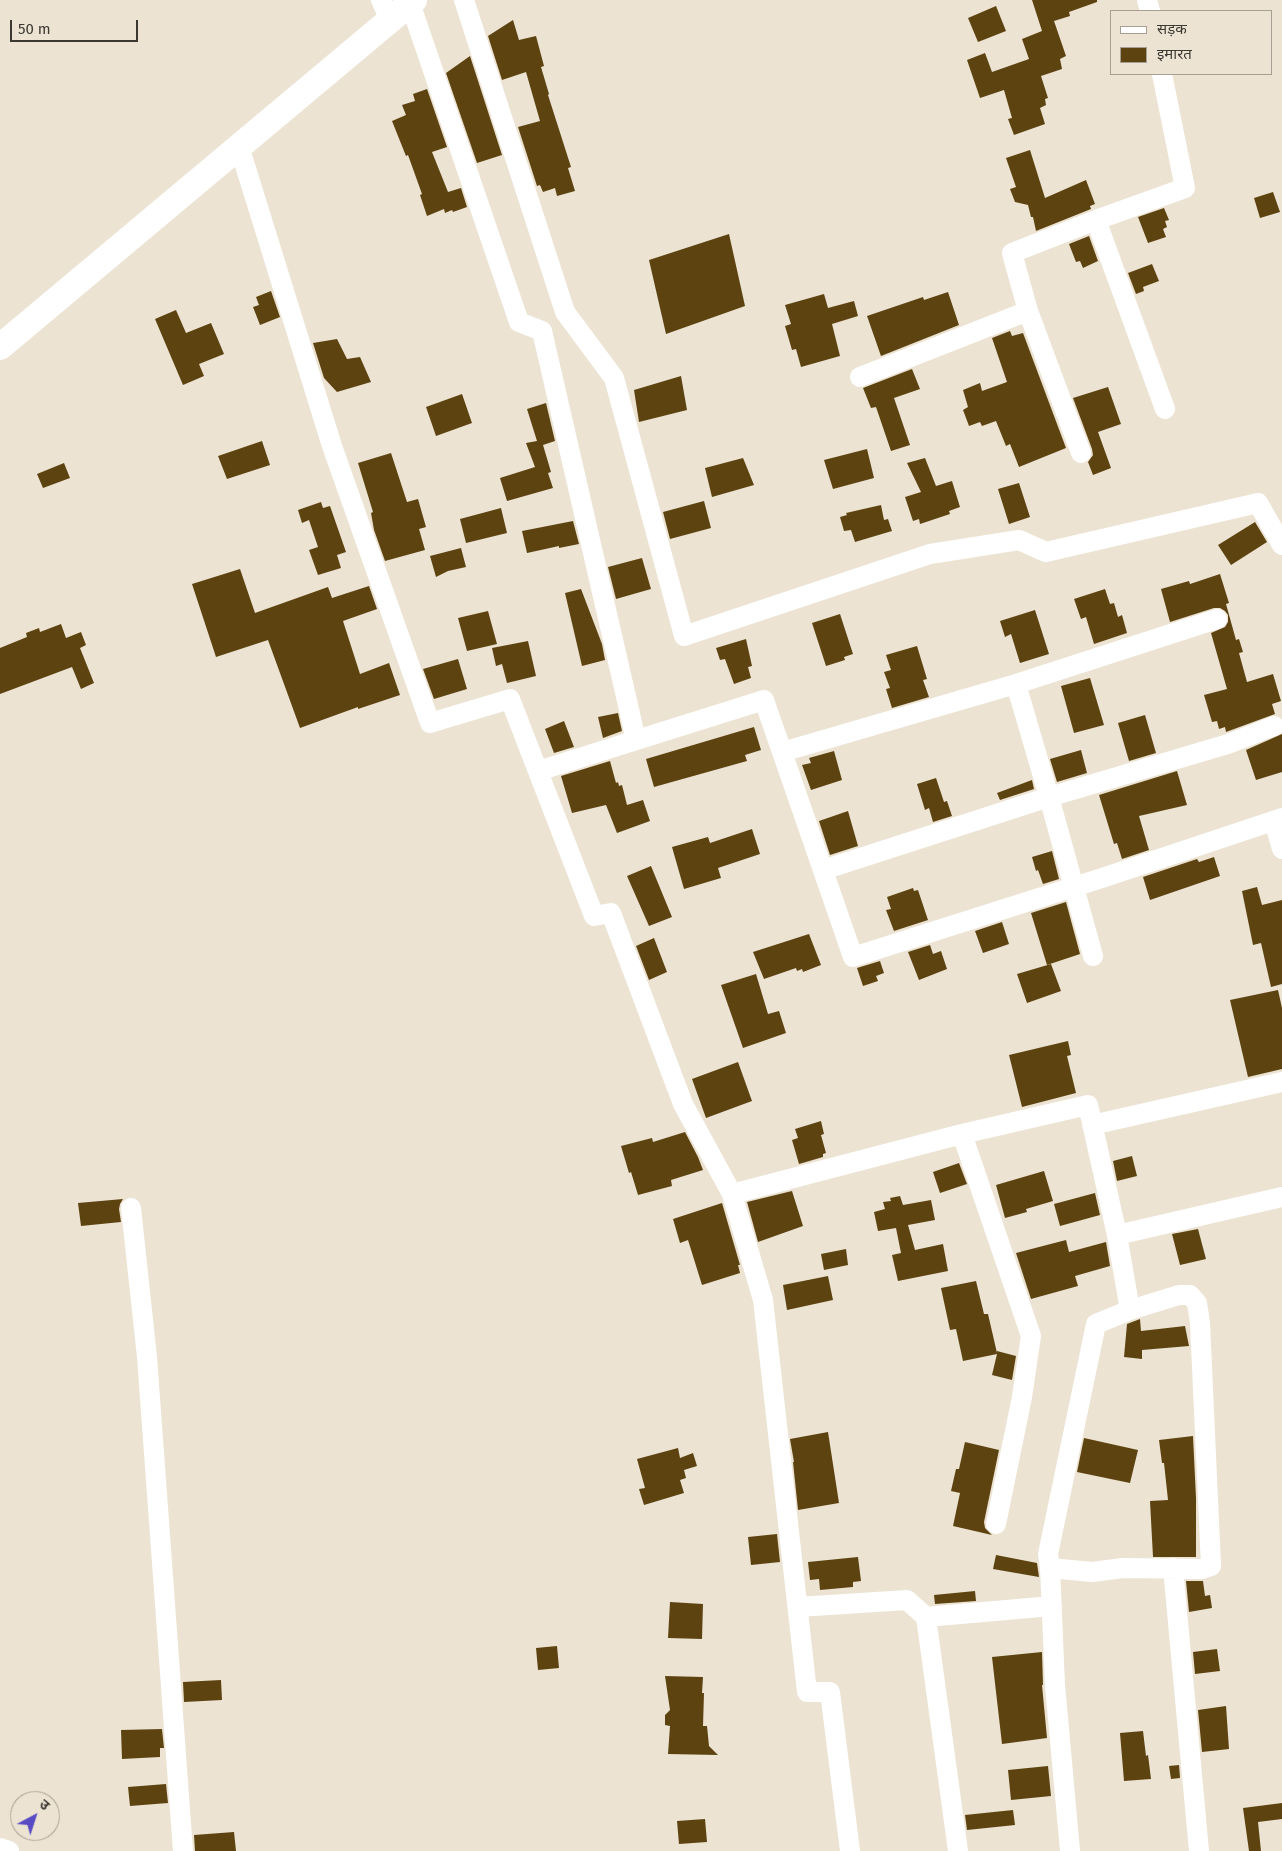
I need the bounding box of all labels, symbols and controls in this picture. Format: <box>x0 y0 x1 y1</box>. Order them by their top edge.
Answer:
scale bar <box>12 10 140 42</box>
legend <box>1110 10 1272 75</box>
text: 50 m <box>18 20 51 38</box>
text: सड़क <box>1157 20 1187 38</box>
text: इमारत <box>1157 45 1192 63</box>
north arrow <box>10 1791 60 1841</box>
text: उ <box>36 1796 53 1814</box>

